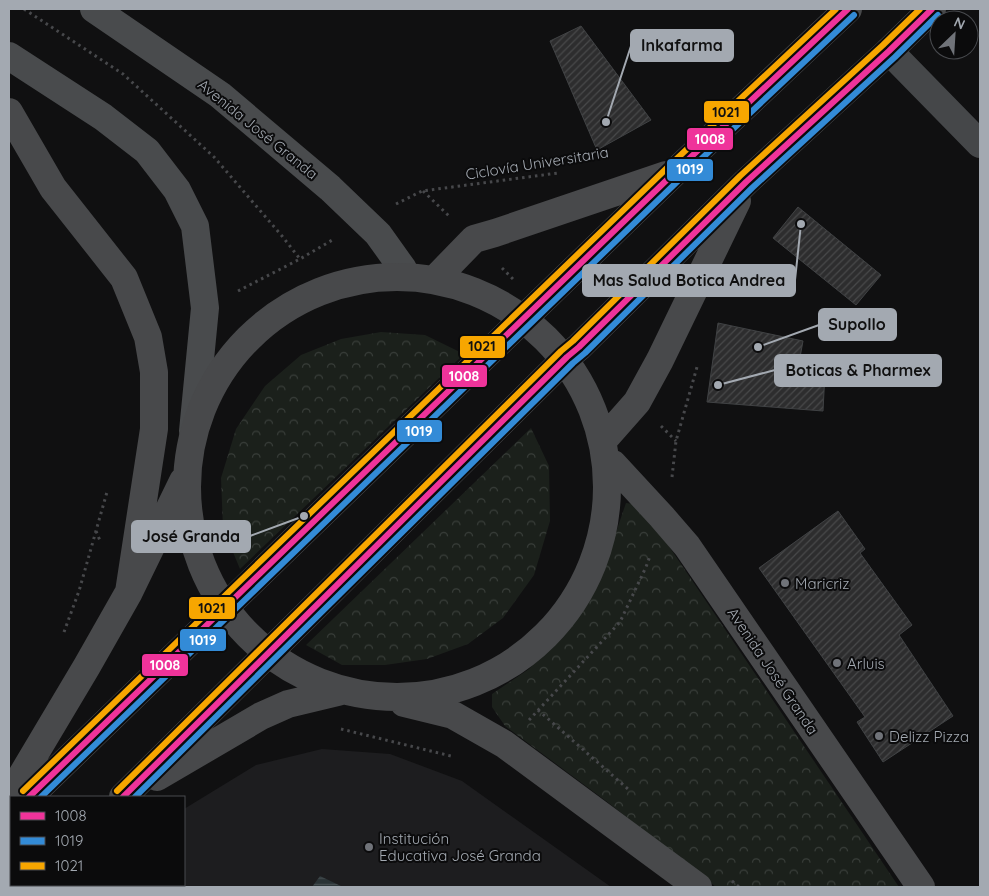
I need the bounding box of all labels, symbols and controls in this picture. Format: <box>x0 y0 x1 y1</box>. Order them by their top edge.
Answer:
north arrow <box>929 10 979 60</box>
text: N <box>951 13 968 34</box>
callout: Inkafarma <box>631 30 733 61</box>
text: Inkafarma <box>641 35 723 55</box>
street label: Avenida José Granda <box>194 75 322 183</box>
line badge: 1021 <box>703 100 750 124</box>
text: 1021 <box>712 103 740 121</box>
line badge: 1008 <box>686 127 734 151</box>
text: 1008 <box>695 130 725 148</box>
street label: Ciclovía Universitaria <box>464 142 610 184</box>
line badge: 1019 <box>666 158 714 182</box>
text: 1019 <box>676 160 704 178</box>
callout: Mas Salud Botica Andrea <box>583 265 795 296</box>
text: Mas Salud Botica Andrea <box>593 270 785 290</box>
callout: Supollo <box>819 309 896 340</box>
text: Supollo <box>828 314 886 334</box>
line badge: 1021 <box>459 335 506 359</box>
text: 1021 <box>468 337 496 355</box>
callout: Boticas & Pharmex <box>775 355 941 386</box>
text: Boticas & Pharmex <box>785 360 931 380</box>
line badge: 1008 <box>441 364 488 388</box>
text: 1008 <box>449 367 479 385</box>
line badge: 1019 <box>396 419 443 443</box>
text: 1019 <box>405 422 433 440</box>
callout: José Granda <box>132 521 250 552</box>
text: José Granda <box>142 526 240 546</box>
place label: Maricriz <box>795 574 849 593</box>
marker: Maricriz <box>779 577 791 589</box>
line badge: 1021 <box>188 596 236 620</box>
text: 1021 <box>198 599 226 617</box>
street label: Avenida José Granda <box>723 604 823 738</box>
line badge: 1019 <box>179 628 227 652</box>
text: 1019 <box>189 631 217 649</box>
line badge: 1008 <box>141 653 189 677</box>
place label: Arluis <box>847 654 885 673</box>
text: 1008 <box>150 656 180 674</box>
marker: Arluis <box>831 657 843 669</box>
place label: Delizz Pizza <box>889 727 969 746</box>
marker: Delizz Pizza <box>873 730 885 742</box>
legend <box>10 796 185 886</box>
text: 1008 <box>55 806 87 825</box>
place label: Institución Educativa José Granda <box>379 829 541 865</box>
text: 1019 <box>55 831 83 850</box>
marker: Institución Educativa José Granda <box>363 841 375 853</box>
text: 1021 <box>55 856 83 875</box>

